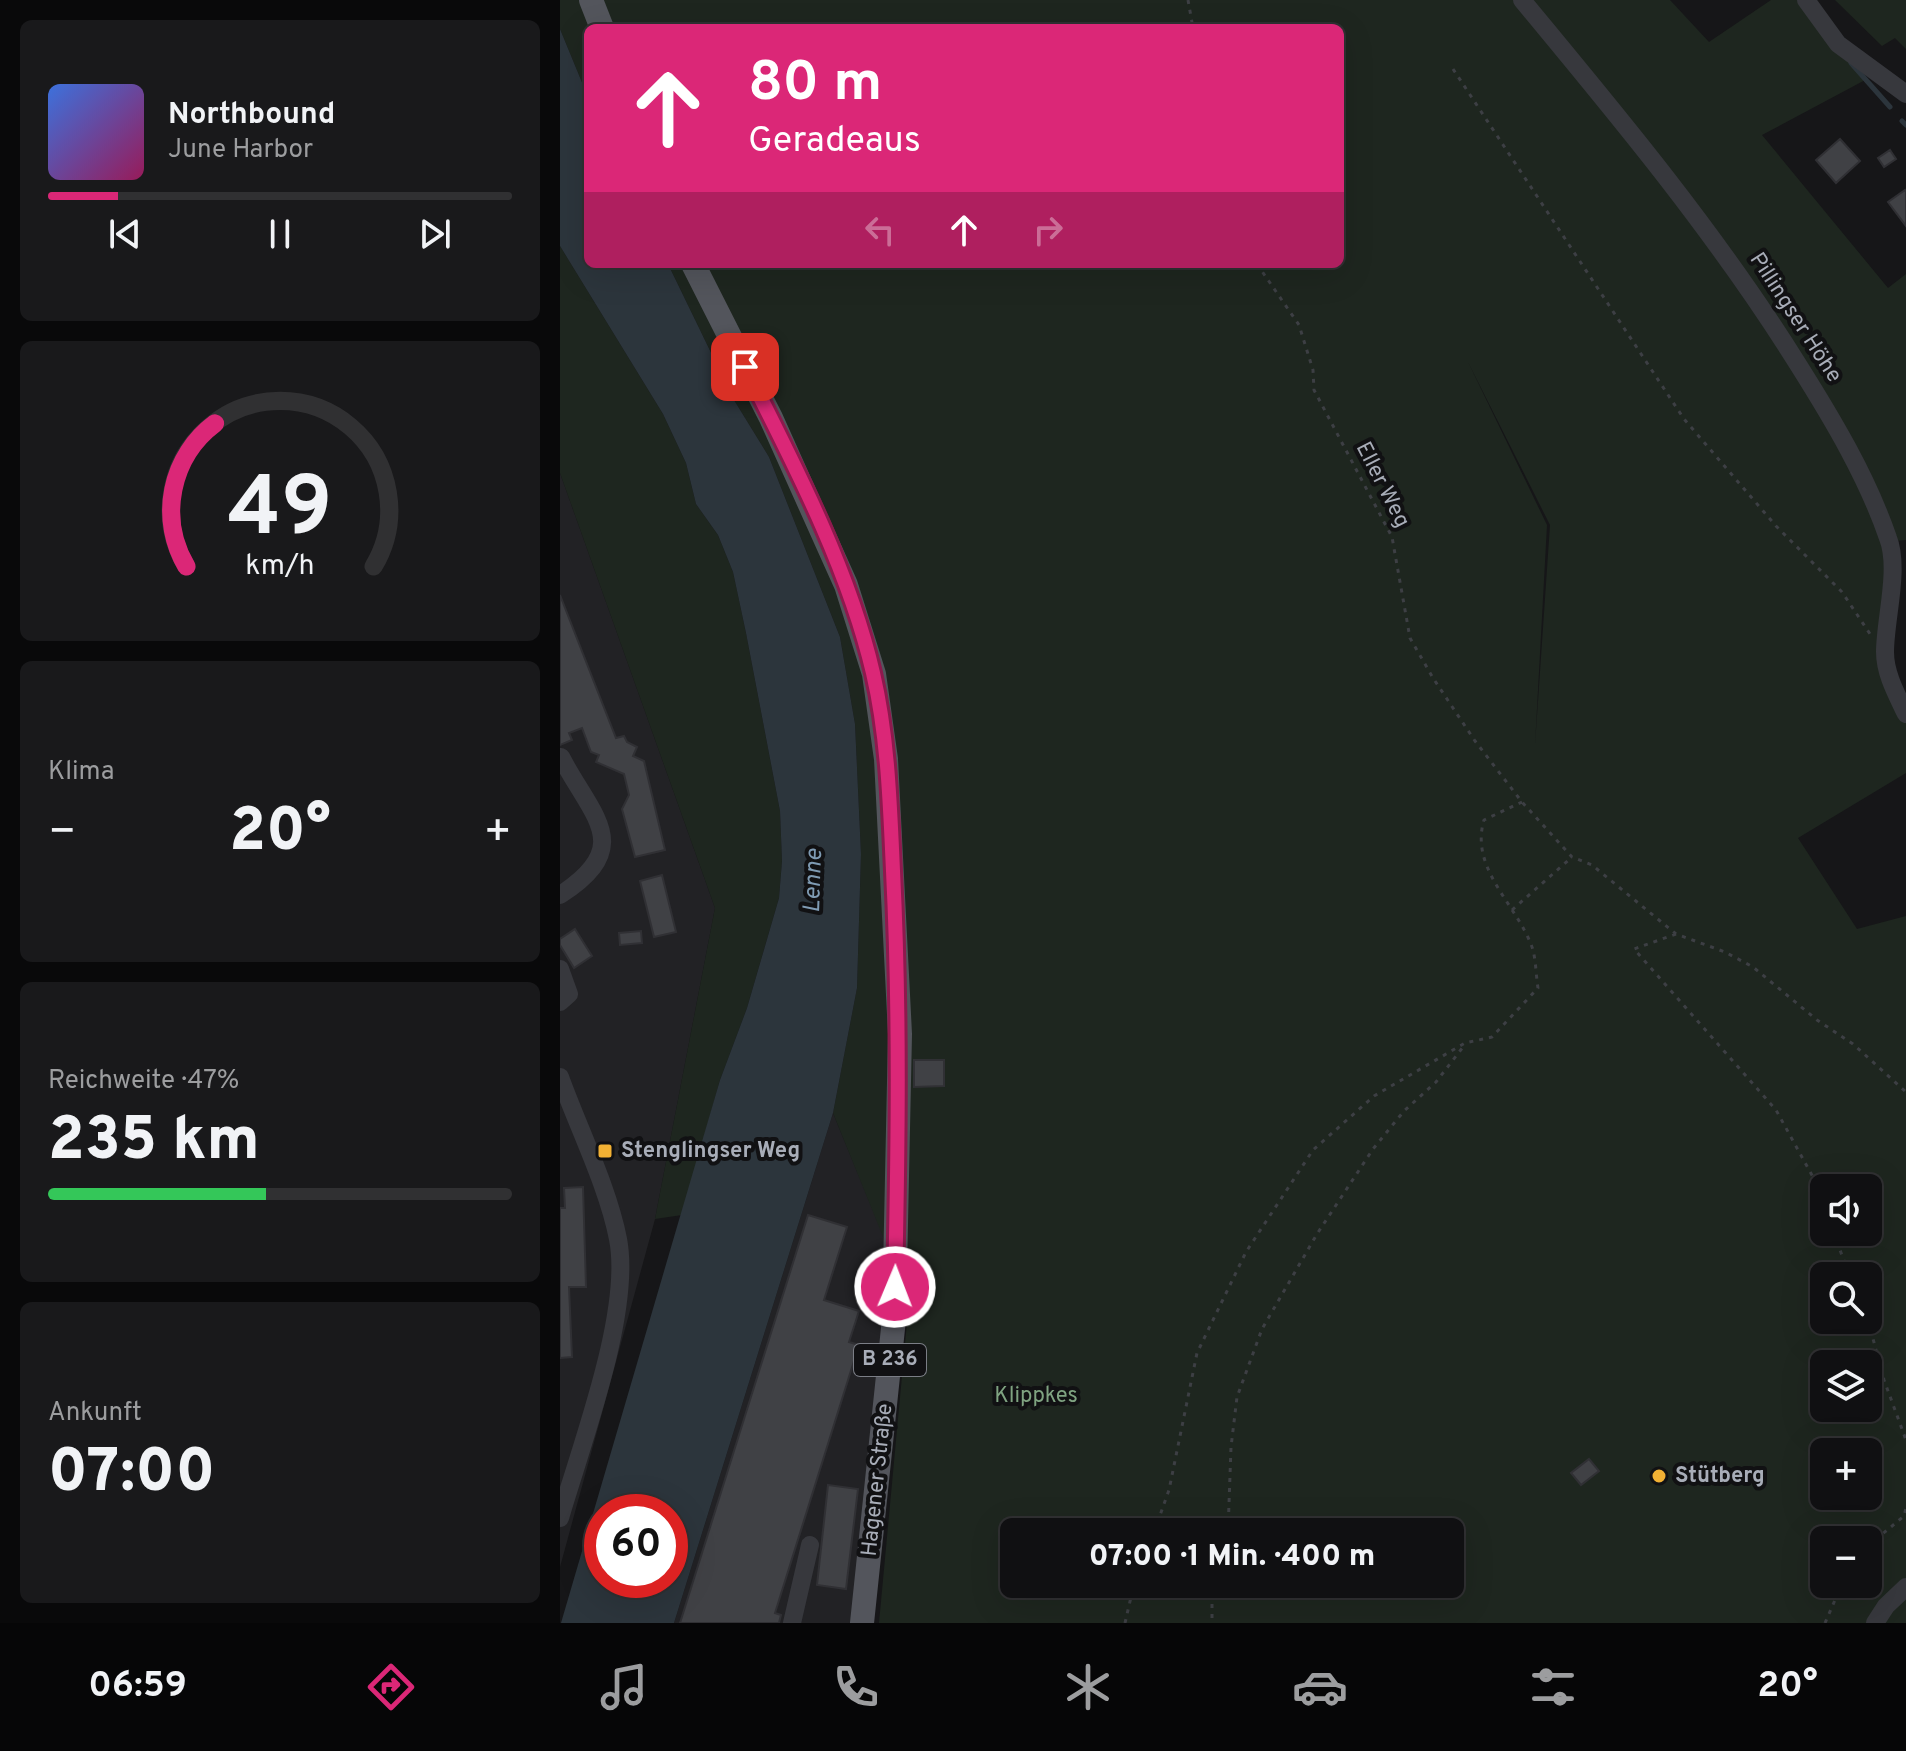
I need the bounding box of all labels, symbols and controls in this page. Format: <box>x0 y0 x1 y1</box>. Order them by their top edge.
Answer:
text: 80 m <box>748 50 882 120</box>
icon: ahead <box>616 56 720 160</box>
text: Northbound <box>168 97 335 134</box>
text: Geradeaus <box>748 119 921 165</box>
text: June Harbor <box>168 134 313 167</box>
icon: left <box>858 208 902 252</box>
icon: ahead <box>942 208 986 252</box>
icon: right <box>1026 208 1070 252</box>
icon: previous <box>103 212 147 256</box>
icon: pause <box>258 212 302 256</box>
icon: next <box>413 212 457 256</box>
street label: Pillingser Höhe <box>1743 248 1847 388</box>
pin <box>711 333 779 401</box>
icon: arrive <box>723 345 767 389</box>
street label: Eller Weg <box>1349 438 1415 532</box>
text: 49 <box>228 459 332 564</box>
text: km/h <box>245 549 315 585</box>
text: Klima <box>48 756 114 789</box>
text: 20° <box>229 796 331 872</box>
text: − <box>48 806 76 862</box>
text: + <box>484 806 512 862</box>
water label: Lenne <box>798 848 830 914</box>
text: Reichweite · 47% <box>48 1065 239 1098</box>
text: 235 km <box>48 1105 260 1181</box>
place label: Stenglingser Weg <box>621 1138 800 1165</box>
marker: Stenglingser Weg <box>596 1142 614 1160</box>
map controls <box>1810 1174 1882 1598</box>
button: sound <box>1810 1174 1882 1246</box>
position arrow <box>853 1245 937 1329</box>
button: search <box>1810 1262 1882 1334</box>
road number: B 236 <box>854 1344 926 1376</box>
button: layers <box>1810 1350 1882 1422</box>
park label: Klippkes <box>994 1383 1078 1410</box>
text: Ankunft <box>48 1397 142 1430</box>
street label: Hagener Straße <box>857 1402 899 1558</box>
text: 07:00 <box>48 1437 215 1513</box>
button: + <box>1810 1438 1882 1510</box>
place label: Stütberg <box>1675 1463 1765 1490</box>
marker: Stütberg <box>1650 1467 1668 1485</box>
speed limit sign: 60 <box>584 1494 688 1598</box>
button: − <box>1810 1526 1882 1598</box>
text: 07:00 · 1 Min. · 400 m <box>1089 1539 1375 1576</box>
icon: directions <box>363 1659 419 1715</box>
icon: music <box>596 1659 652 1715</box>
icon: phone <box>828 1659 884 1715</box>
icon: climate <box>1060 1659 1116 1715</box>
icon: car <box>1292 1659 1348 1715</box>
icon: filters <box>1525 1659 1581 1715</box>
text: 06:59 <box>88 1664 187 1710</box>
text: 20° <box>1757 1664 1818 1710</box>

